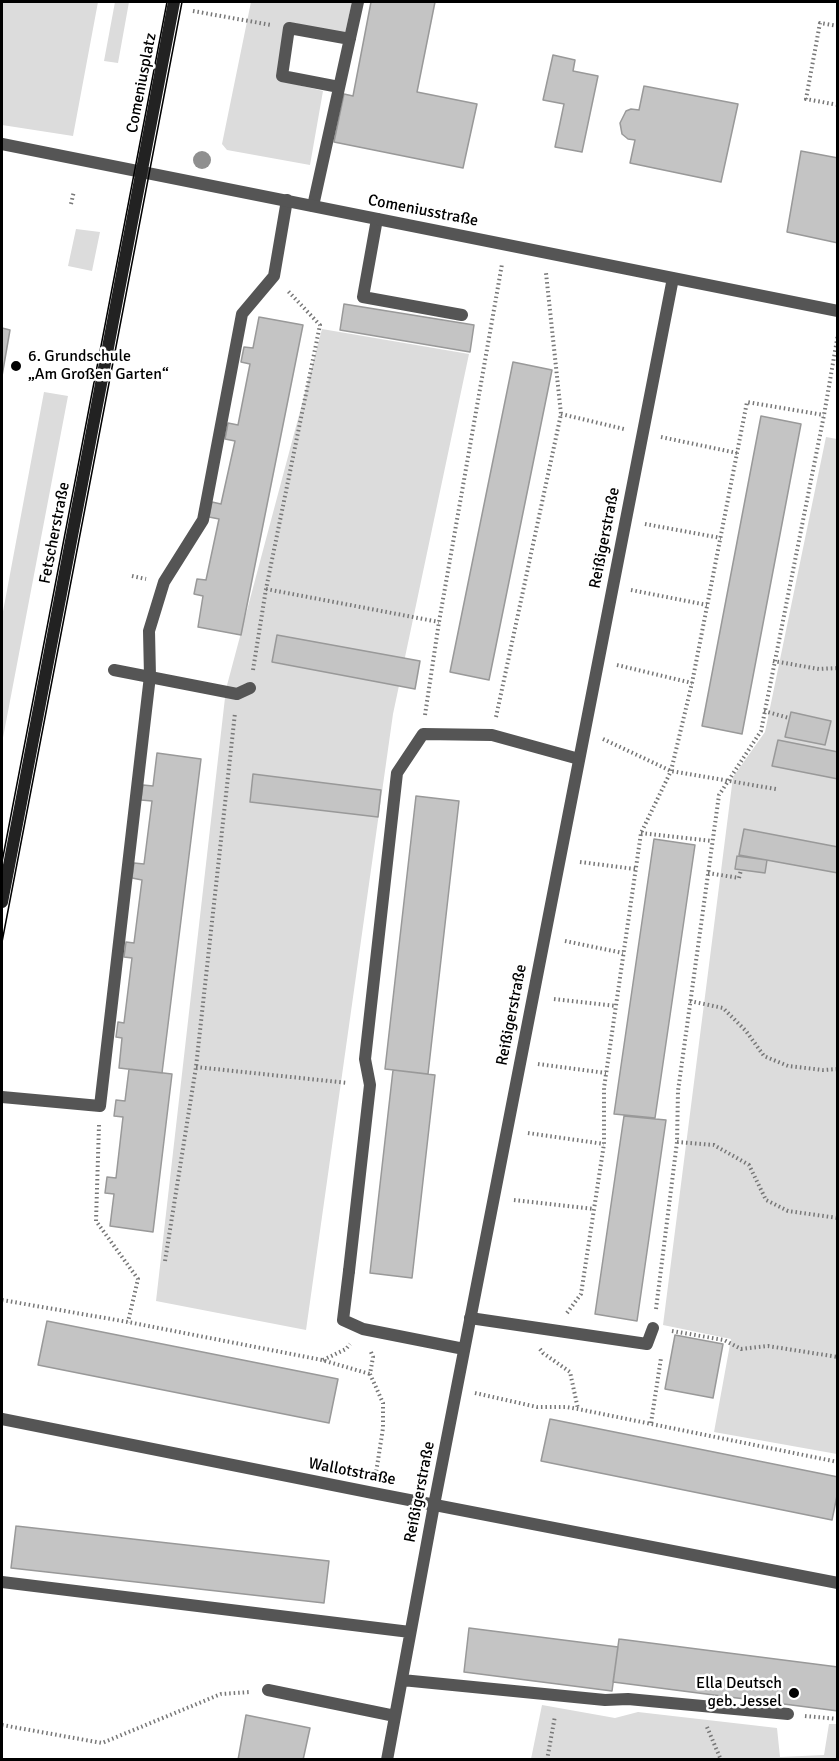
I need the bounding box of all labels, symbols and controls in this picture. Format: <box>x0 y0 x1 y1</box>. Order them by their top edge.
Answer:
street label: Comeniusplatz <box>123 31 161 135</box>
street label: Comeniusstraße <box>366 191 480 231</box>
place label: 6. Grundschule „Am Großen Garten“ <box>28 347 169 385</box>
marker: 6. Grundschule „Am Großen Garten“ <box>9 359 23 373</box>
street label: Fetscherstraße <box>36 481 74 585</box>
street label: Reißigerstraße <box>586 486 624 590</box>
street label: Reißigerstraße <box>493 963 531 1067</box>
street label: Reißigerstraße <box>401 1440 439 1544</box>
street label: Wallotstraße <box>307 1454 397 1490</box>
place label: Ella Deutsch geb. Jessel <box>696 1674 782 1712</box>
marker: Ella Deutsch geb. Jessel <box>787 1686 801 1700</box>

